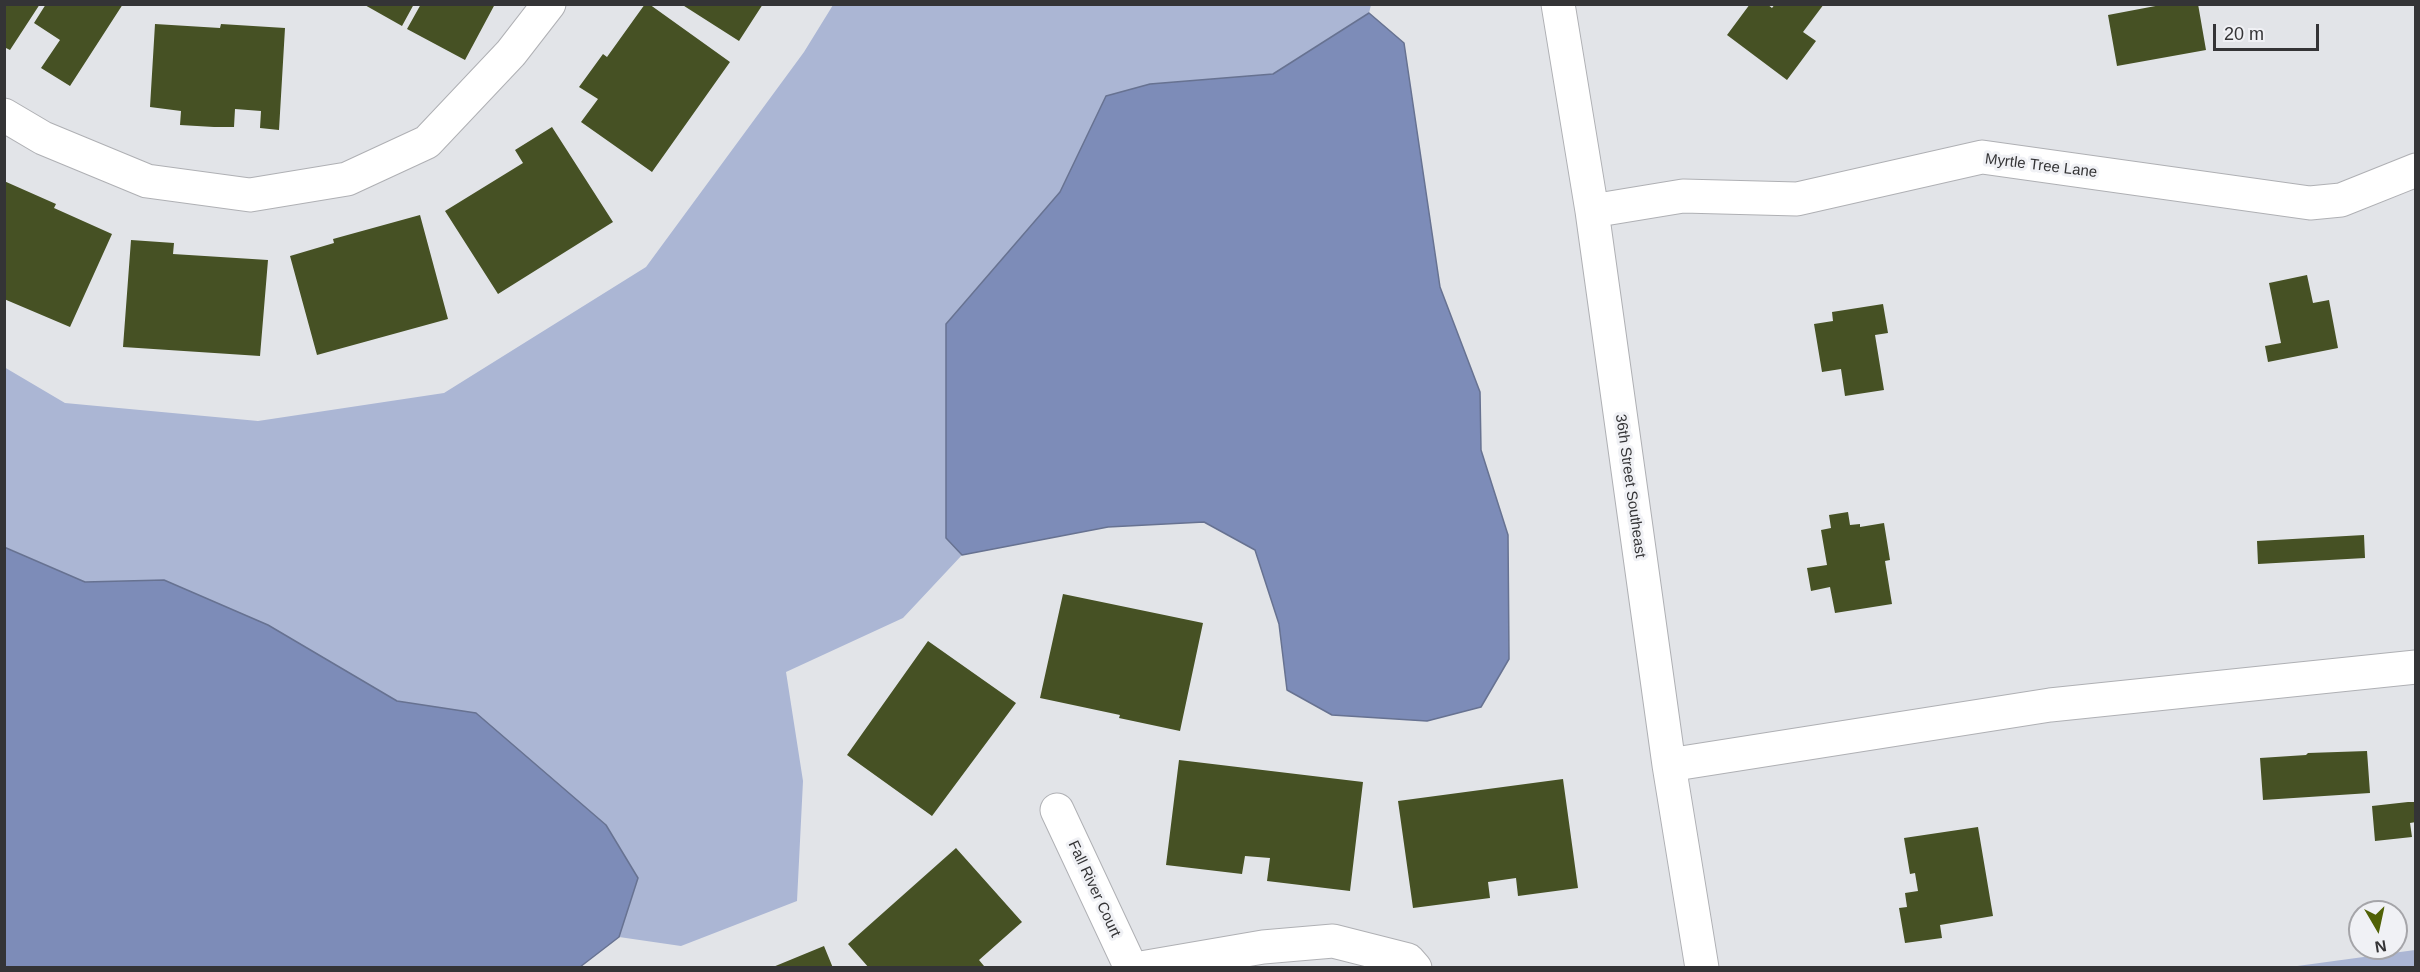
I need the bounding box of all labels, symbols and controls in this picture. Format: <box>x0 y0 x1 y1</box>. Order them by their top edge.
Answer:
scale bar <box>2216 12 2322 50</box>
text: 20 m <box>2224 24 2264 44</box>
street label: Myrtle Tree Lane <box>1984 150 2098 182</box>
street label: 36th Street Southeast <box>1611 413 1649 559</box>
street label: Fall River Court <box>1064 838 1124 940</box>
north arrow <box>2348 900 2408 960</box>
text: N <box>2374 937 2388 956</box>

